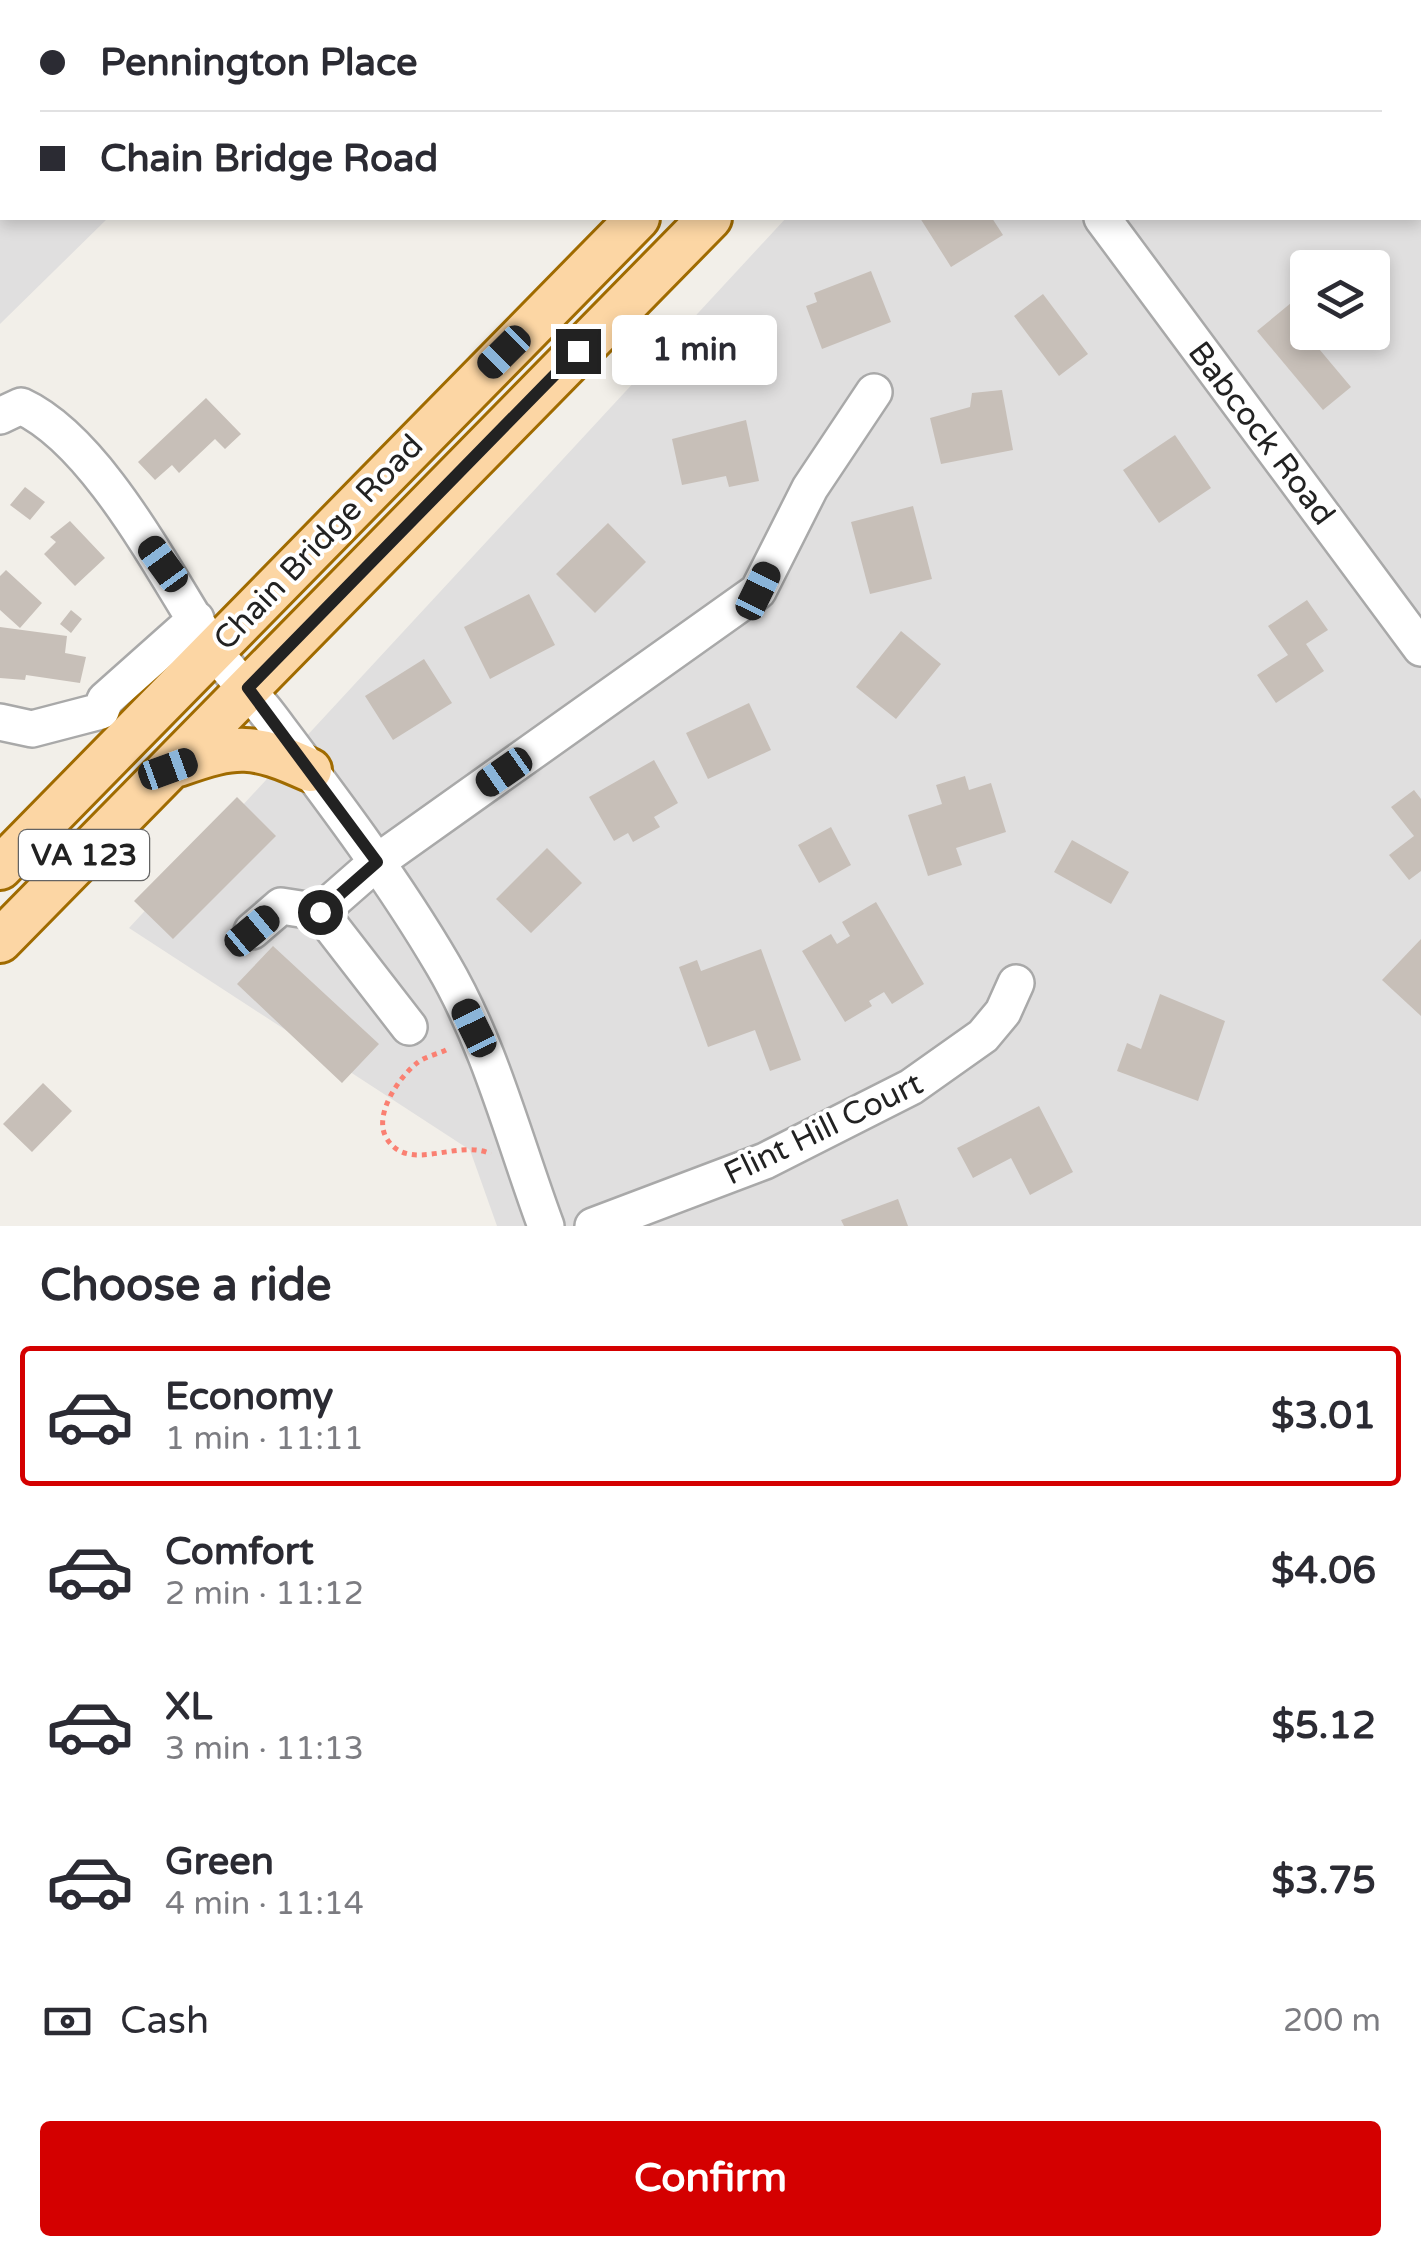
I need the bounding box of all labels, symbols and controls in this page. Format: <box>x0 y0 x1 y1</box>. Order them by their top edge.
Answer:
text: Pennington Place <box>100 40 418 86</box>
text: Chain Bridge Road <box>100 136 438 182</box>
map controls <box>1290 250 1390 350</box>
button: layers <box>1290 250 1390 350</box>
callout: 1 min <box>613 316 778 386</box>
car <box>472 320 536 384</box>
route end <box>556 329 601 374</box>
text: 1 min <box>652 331 737 369</box>
street label: Babcock Road <box>1180 334 1343 533</box>
street label: Chain Bridge Road <box>206 427 431 658</box>
car <box>133 531 193 597</box>
car <box>731 557 785 625</box>
car <box>471 743 537 801</box>
car <box>135 745 201 793</box>
road number: VA 123 <box>19 830 149 880</box>
route start <box>298 890 343 935</box>
car <box>219 900 285 962</box>
car <box>447 994 501 1062</box>
street label: Flint Hill Court <box>718 1064 929 1193</box>
text: Choose a ride <box>40 1259 331 1313</box>
icon: car <box>45 1371 135 1461</box>
text: Economy <box>165 1374 333 1420</box>
text: $3.01 <box>1271 1393 1376 1439</box>
text: 1 min · 11:11 <box>165 1420 364 1458</box>
icon: car <box>45 1526 135 1616</box>
text: Comfort <box>165 1529 314 1575</box>
text: $4.06 <box>1271 1548 1376 1594</box>
text: 2 min · 11:12 <box>165 1575 364 1613</box>
icon: car <box>45 1681 135 1771</box>
text: XL <box>165 1684 212 1730</box>
text: $5.12 <box>1271 1703 1376 1749</box>
text: 3 min · 11:13 <box>165 1730 364 1768</box>
icon: car <box>45 1836 135 1926</box>
text: Green <box>165 1839 274 1885</box>
text: $3.75 <box>1271 1858 1376 1904</box>
text: 4 min · 11:14 <box>165 1885 364 1923</box>
icon: cash <box>40 1994 95 2049</box>
text: Cash <box>120 1998 209 2044</box>
text: 200 m <box>1283 2002 1381 2040</box>
button: Confirm <box>40 2121 1381 2236</box>

